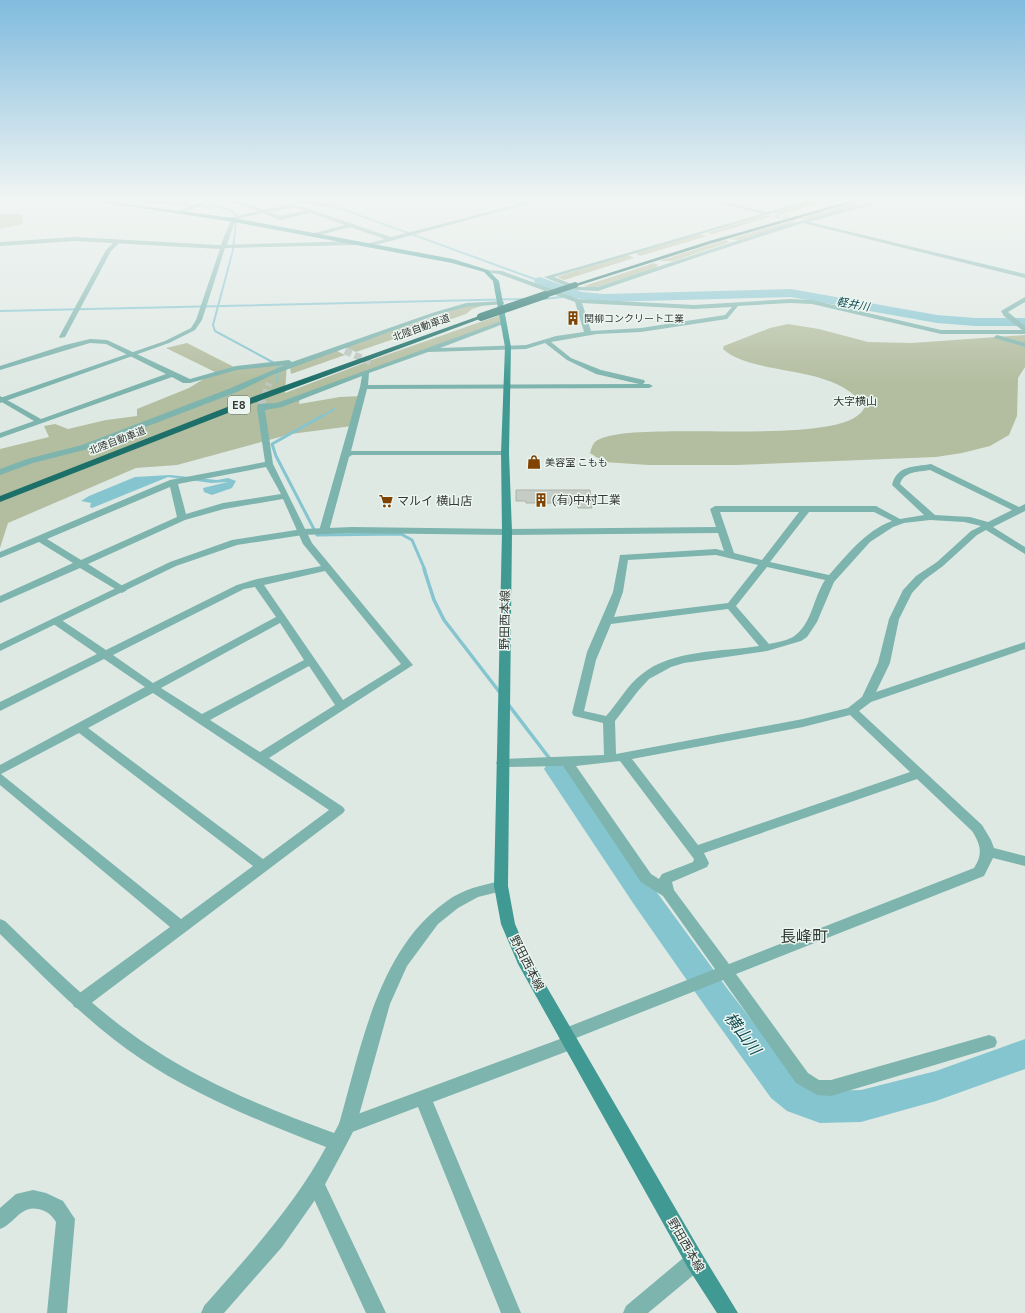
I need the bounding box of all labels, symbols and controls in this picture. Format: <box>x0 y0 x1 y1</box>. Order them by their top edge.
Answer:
water label: 軽井川 <box>836 294 871 314</box>
building icon: 関柳コンクリート工業 <box>565 310 581 326</box>
street label: 北陸自動車道 <box>391 311 452 344</box>
place label: 関柳コンクリート工業 <box>584 312 684 325</box>
district label: 大字横山 <box>833 394 877 408</box>
road number: E8 <box>228 396 250 414</box>
street label: 北陸自動車道 <box>87 424 148 457</box>
shop icon: 美容室 こもも <box>526 454 542 470</box>
place label: 美容室 こもも <box>545 456 608 469</box>
building icon: (有)中村工業 <box>533 492 549 508</box>
place label: (有)中村工業 <box>552 492 621 508</box>
supermarket icon: マルイ 横山店 <box>378 493 394 509</box>
place label: マルイ 横山店 <box>397 493 472 509</box>
street label: 野田西本線 <box>496 590 514 650</box>
district label: 長峰町 <box>780 926 828 947</box>
street label: 野田西本線 <box>506 933 548 993</box>
water label: 横山川 <box>720 1008 767 1060</box>
street label: 野田西本線 <box>664 1215 708 1275</box>

